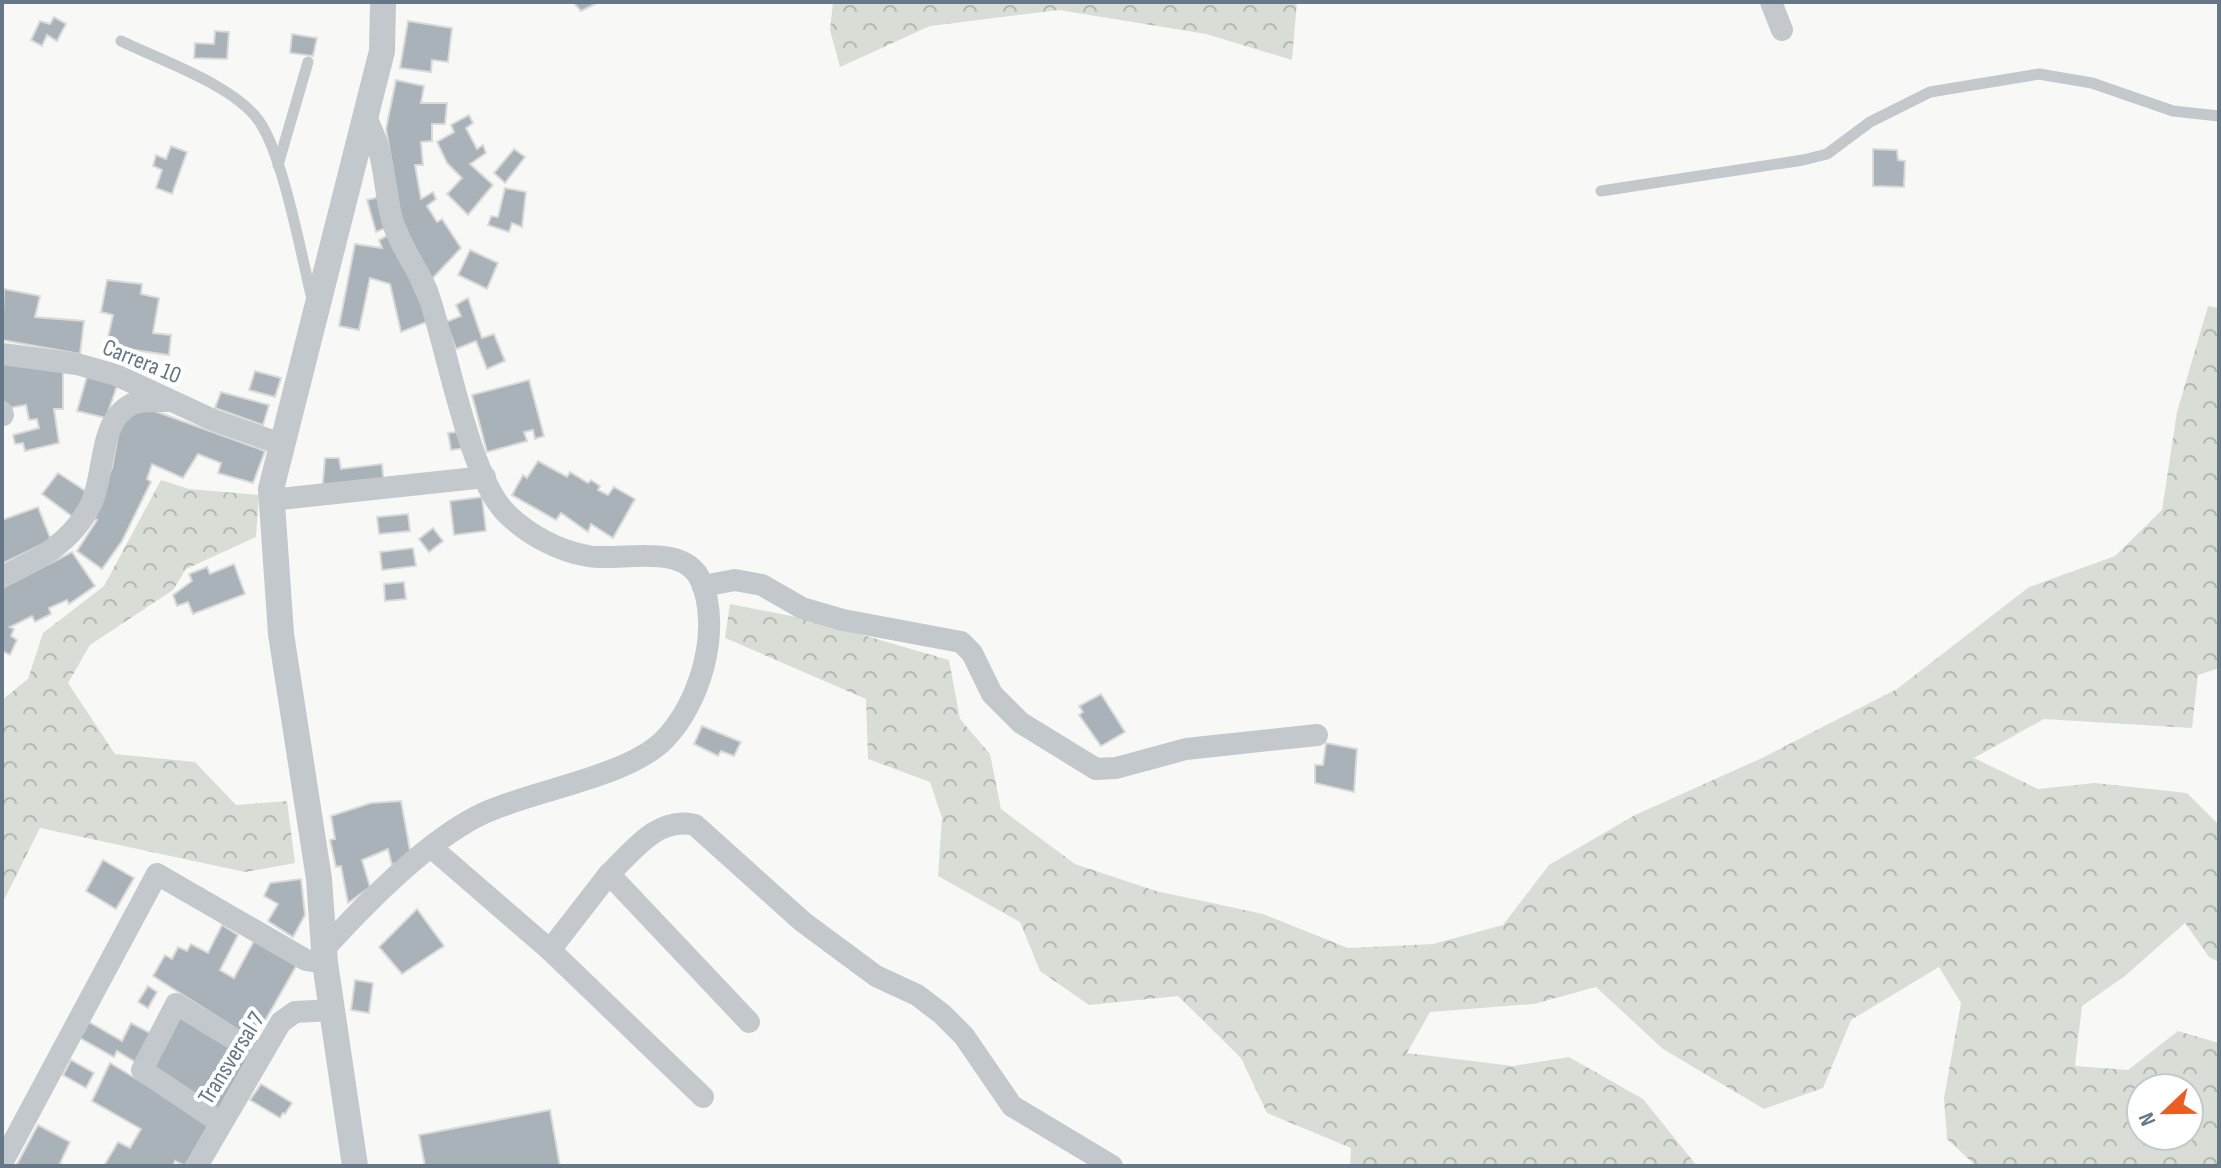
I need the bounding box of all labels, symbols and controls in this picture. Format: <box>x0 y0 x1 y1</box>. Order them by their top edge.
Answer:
street label: Carrera 10 <box>98 333 185 390</box>
street label: Transversal 7 <box>192 1006 271 1110</box>
north arrow <box>2125 1072 2205 1152</box>
text: N <box>2133 1108 2163 1129</box>

